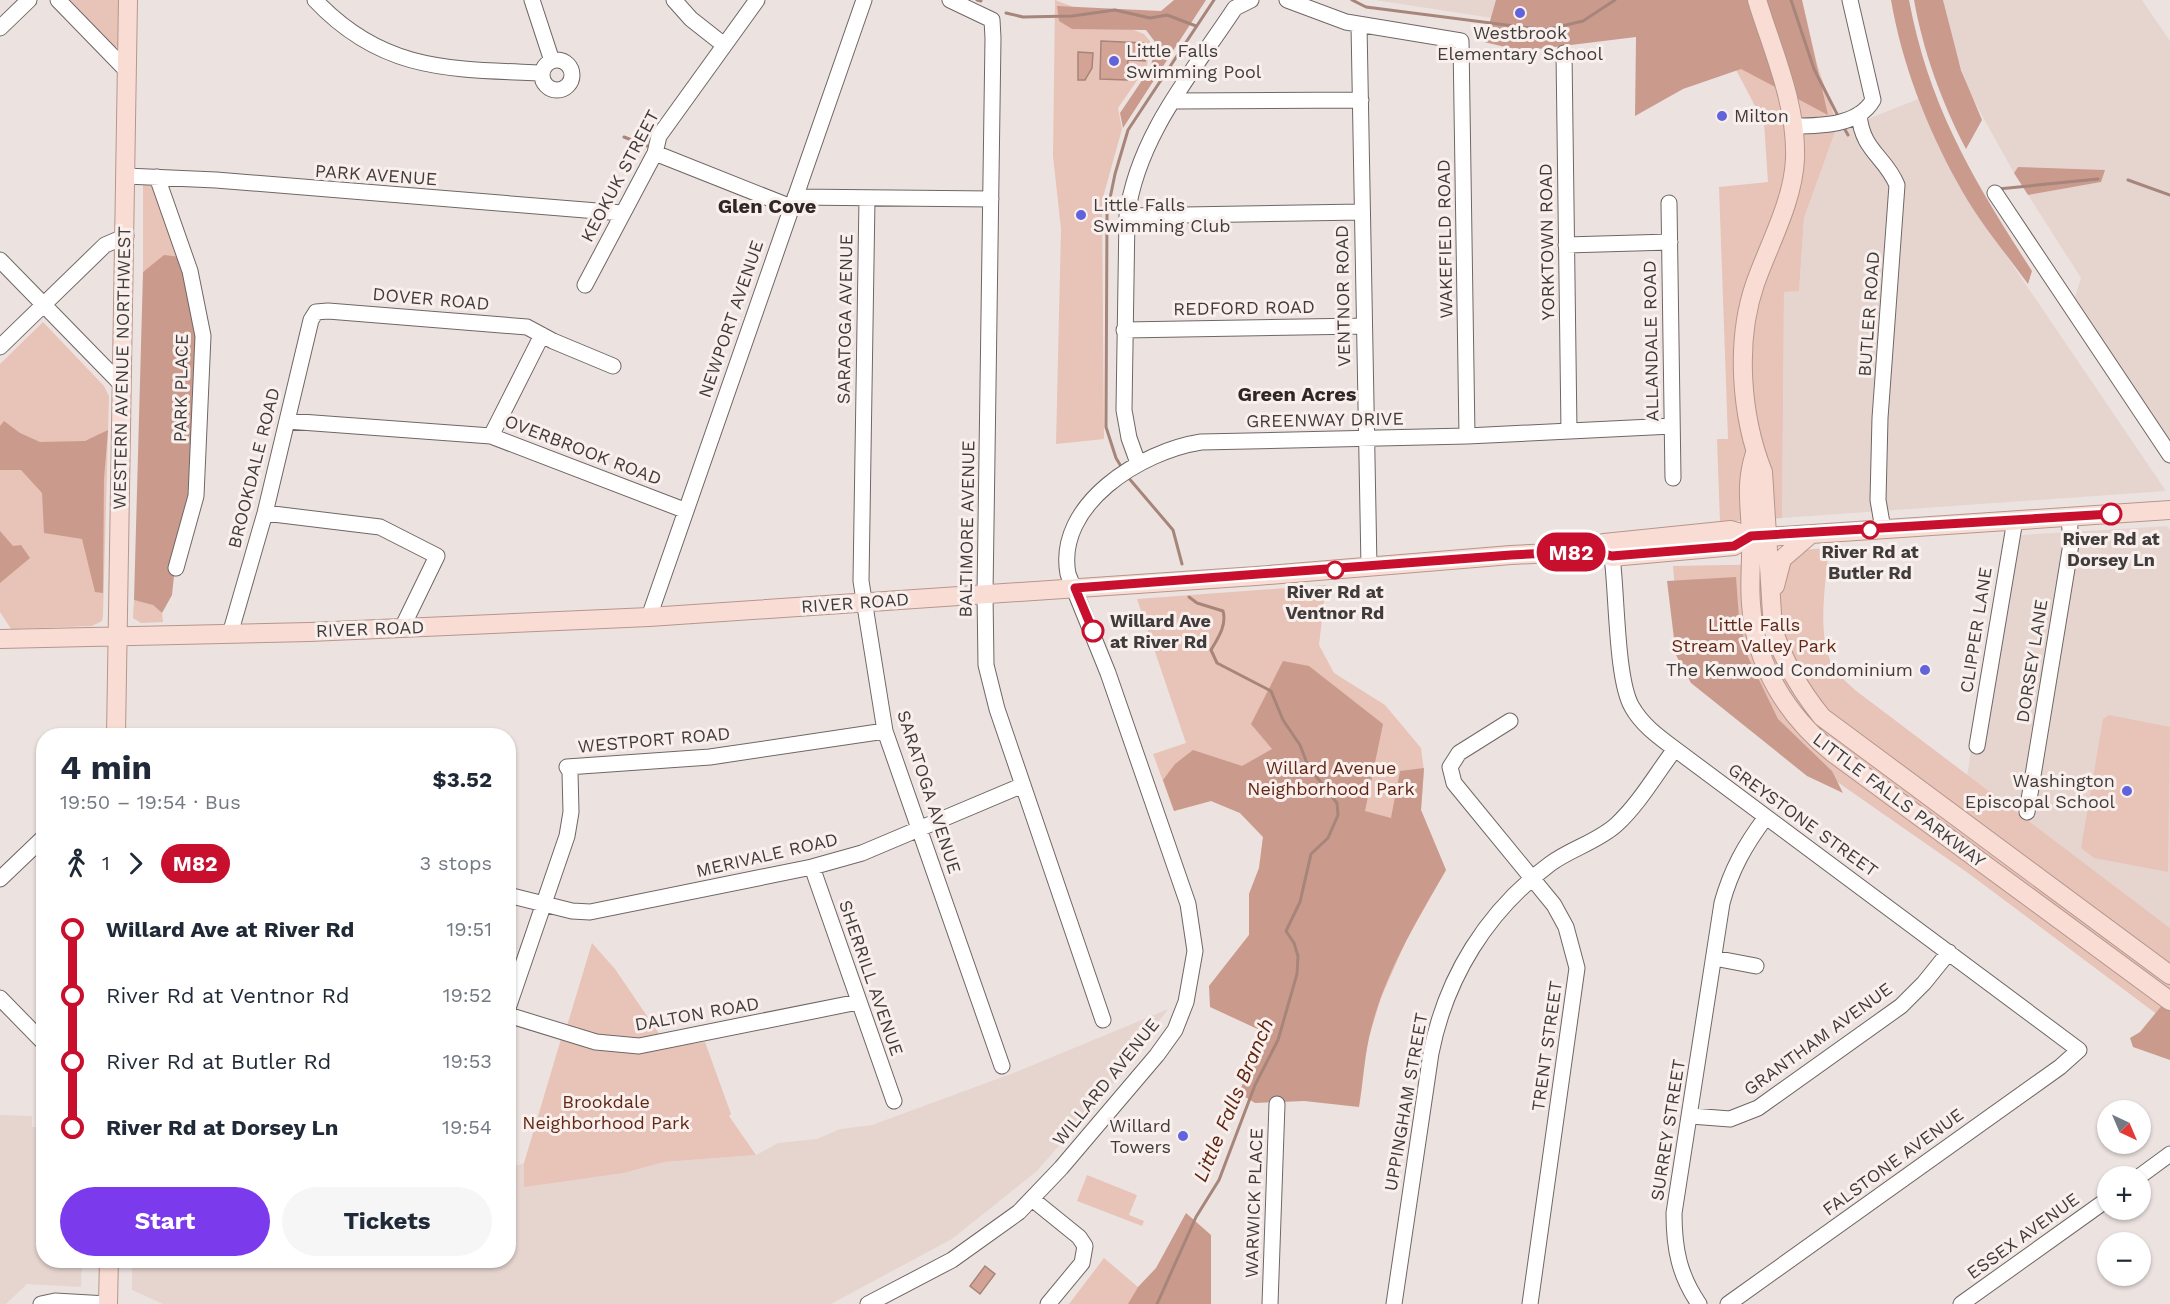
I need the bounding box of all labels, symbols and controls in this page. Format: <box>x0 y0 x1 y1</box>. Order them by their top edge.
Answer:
marker: Westbrook Elementary School <box>1513 6 1527 20</box>
place label: Westbrook Elementary School <box>1437 22 1603 64</box>
place label: Little Falls Swimming Pool <box>1126 40 1262 82</box>
marker: Little Falls Swimming Pool <box>1107 54 1121 68</box>
place label: Milton <box>1734 105 1789 126</box>
street label: KEOKUK STREET <box>576 106 663 245</box>
marker: Milton <box>1715 109 1729 123</box>
street label: WAKEFIELD ROAD <box>1433 159 1456 319</box>
street label: PARK AVENUE <box>314 160 438 189</box>
street label: YORKTOWN ROAD <box>1535 163 1558 321</box>
district label: Glen Cove <box>718 194 816 218</box>
place label: Little Falls Swimming Club <box>1093 194 1231 236</box>
marker: Little Falls Swimming Club <box>1074 208 1088 222</box>
street label: VENTNOR ROAD <box>1331 225 1354 367</box>
street label: WESTERN AVENUE NORTHWEST <box>109 226 134 510</box>
street label: SARATOGA AVENUE <box>833 234 856 404</box>
street label: NEWPORT AVENUE <box>694 237 767 400</box>
street label: BUTLER ROAD <box>1854 251 1883 377</box>
street label: ALLANDALE ROAD <box>1639 260 1662 422</box>
street label: DOVER ROAD <box>372 283 490 314</box>
street label: REDFORD ROAD <box>1173 296 1315 319</box>
street label: PARK PLACE <box>169 333 192 443</box>
district label: Green Acres <box>1237 382 1357 406</box>
street label: BROOKDALE ROAD <box>223 385 284 550</box>
street label: GREENWAY DRIVE <box>1246 408 1404 431</box>
street label: OVERBROOK ROAD <box>502 410 665 489</box>
street label: BALTIMORE AVENUE <box>954 440 979 618</box>
marker: River Rd at Dorsey Ln <box>2100 503 2122 525</box>
marker: River Rd at Butler Rd <box>1861 521 1879 539</box>
place label: River Rd at Dorsey Ln <box>2062 528 2160 570</box>
line badge: M82 <box>1536 532 1606 572</box>
text: M82 <box>1549 540 1593 565</box>
place label: River Rd at Butler Rd <box>1821 541 1919 583</box>
marker: River Rd at Ventnor Rd <box>1326 561 1344 579</box>
street label: CLIPPER LANE <box>1955 565 1996 694</box>
place label: River Rd at Ventnor Rd <box>1286 581 1384 623</box>
street label: RIVER ROAD <box>800 588 910 617</box>
street label: DORSEY LANE <box>2011 598 2052 724</box>
place label: Willard Ave at River Rd <box>1110 610 1211 652</box>
park label: Little Falls Stream Valley Park <box>1672 614 1836 656</box>
street label: RIVER ROAD <box>315 616 424 641</box>
marker: Willard Ave at River Rd <box>1082 620 1104 642</box>
place label: The Kenwood Condominium <box>1666 659 1913 680</box>
marker: The Kenwood Condominium <box>1918 663 1932 677</box>
street label: SARATOGA AVENUE <box>893 708 966 876</box>
street label: WESTPORT ROAD <box>577 722 731 757</box>
street label: LITTLE FALLS PARKWAY <box>1809 728 1990 872</box>
text: 4 min <box>60 748 152 787</box>
park label: Willard Avenue Neighborhood Park <box>1247 757 1415 799</box>
street label: GREYSTONE STREET <box>1724 758 1882 881</box>
text: $3.52 <box>433 767 492 792</box>
place label: Washington Episcopal School <box>1965 770 2115 812</box>
marker: Washington Episcopal School <box>2120 784 2134 798</box>
text: 19:50 – 19:54 · Bus <box>60 790 241 814</box>
street label: MERIVALE ROAD <box>694 828 840 881</box>
icon: walk <box>60 847 93 880</box>
icon: forward <box>119 847 152 880</box>
text: 1 <box>102 851 110 875</box>
text: M82 <box>173 851 218 876</box>
text: 3 stops <box>420 851 492 875</box>
street label: SHERRILL AVENUE <box>835 897 908 1058</box>
text: Willard Ave at River Rd <box>106 917 354 942</box>
text: 19:51 <box>447 917 492 941</box>
street label: GRANTHAM AVENUE <box>1739 978 1896 1099</box>
street label: TRENT STREET <box>1527 979 1566 1113</box>
text: River Rd at Ventnor Rd <box>106 983 349 1008</box>
text: 19:52 <box>443 983 492 1007</box>
street label: DALTON ROAD <box>633 992 761 1035</box>
street label: UPPINGHAM STREET <box>1379 1011 1432 1193</box>
street label: WILLARD AVENUE <box>1048 1014 1163 1150</box>
water label: Little Falls Branch <box>1188 1015 1278 1185</box>
text: River Rd at Butler Rd <box>106 1049 331 1074</box>
text: 19:53 <box>443 1049 492 1073</box>
street label: SURREY STREET <box>1646 1058 1689 1202</box>
park label: Brookdale Neighborhood Park <box>522 1091 690 1133</box>
north arrow <box>2097 1100 2151 1154</box>
map controls <box>2097 1100 2151 1286</box>
street label: FALSTONE AVENUE <box>1818 1103 1967 1220</box>
text: River Rd at Dorsey Ln <box>106 1115 338 1140</box>
text: 19:54 <box>442 1115 492 1139</box>
place label: Willard Towers <box>1109 1115 1171 1157</box>
street label: WARWICK PLACE <box>1240 1128 1267 1278</box>
marker: Willard Towers <box>1176 1129 1190 1143</box>
button: + <box>2097 1166 2151 1220</box>
button: Start <box>60 1187 270 1256</box>
button: Tickets <box>282 1187 492 1256</box>
street label: ESSEX AVENUE <box>1963 1188 2083 1283</box>
button: − <box>2097 1232 2151 1286</box>

